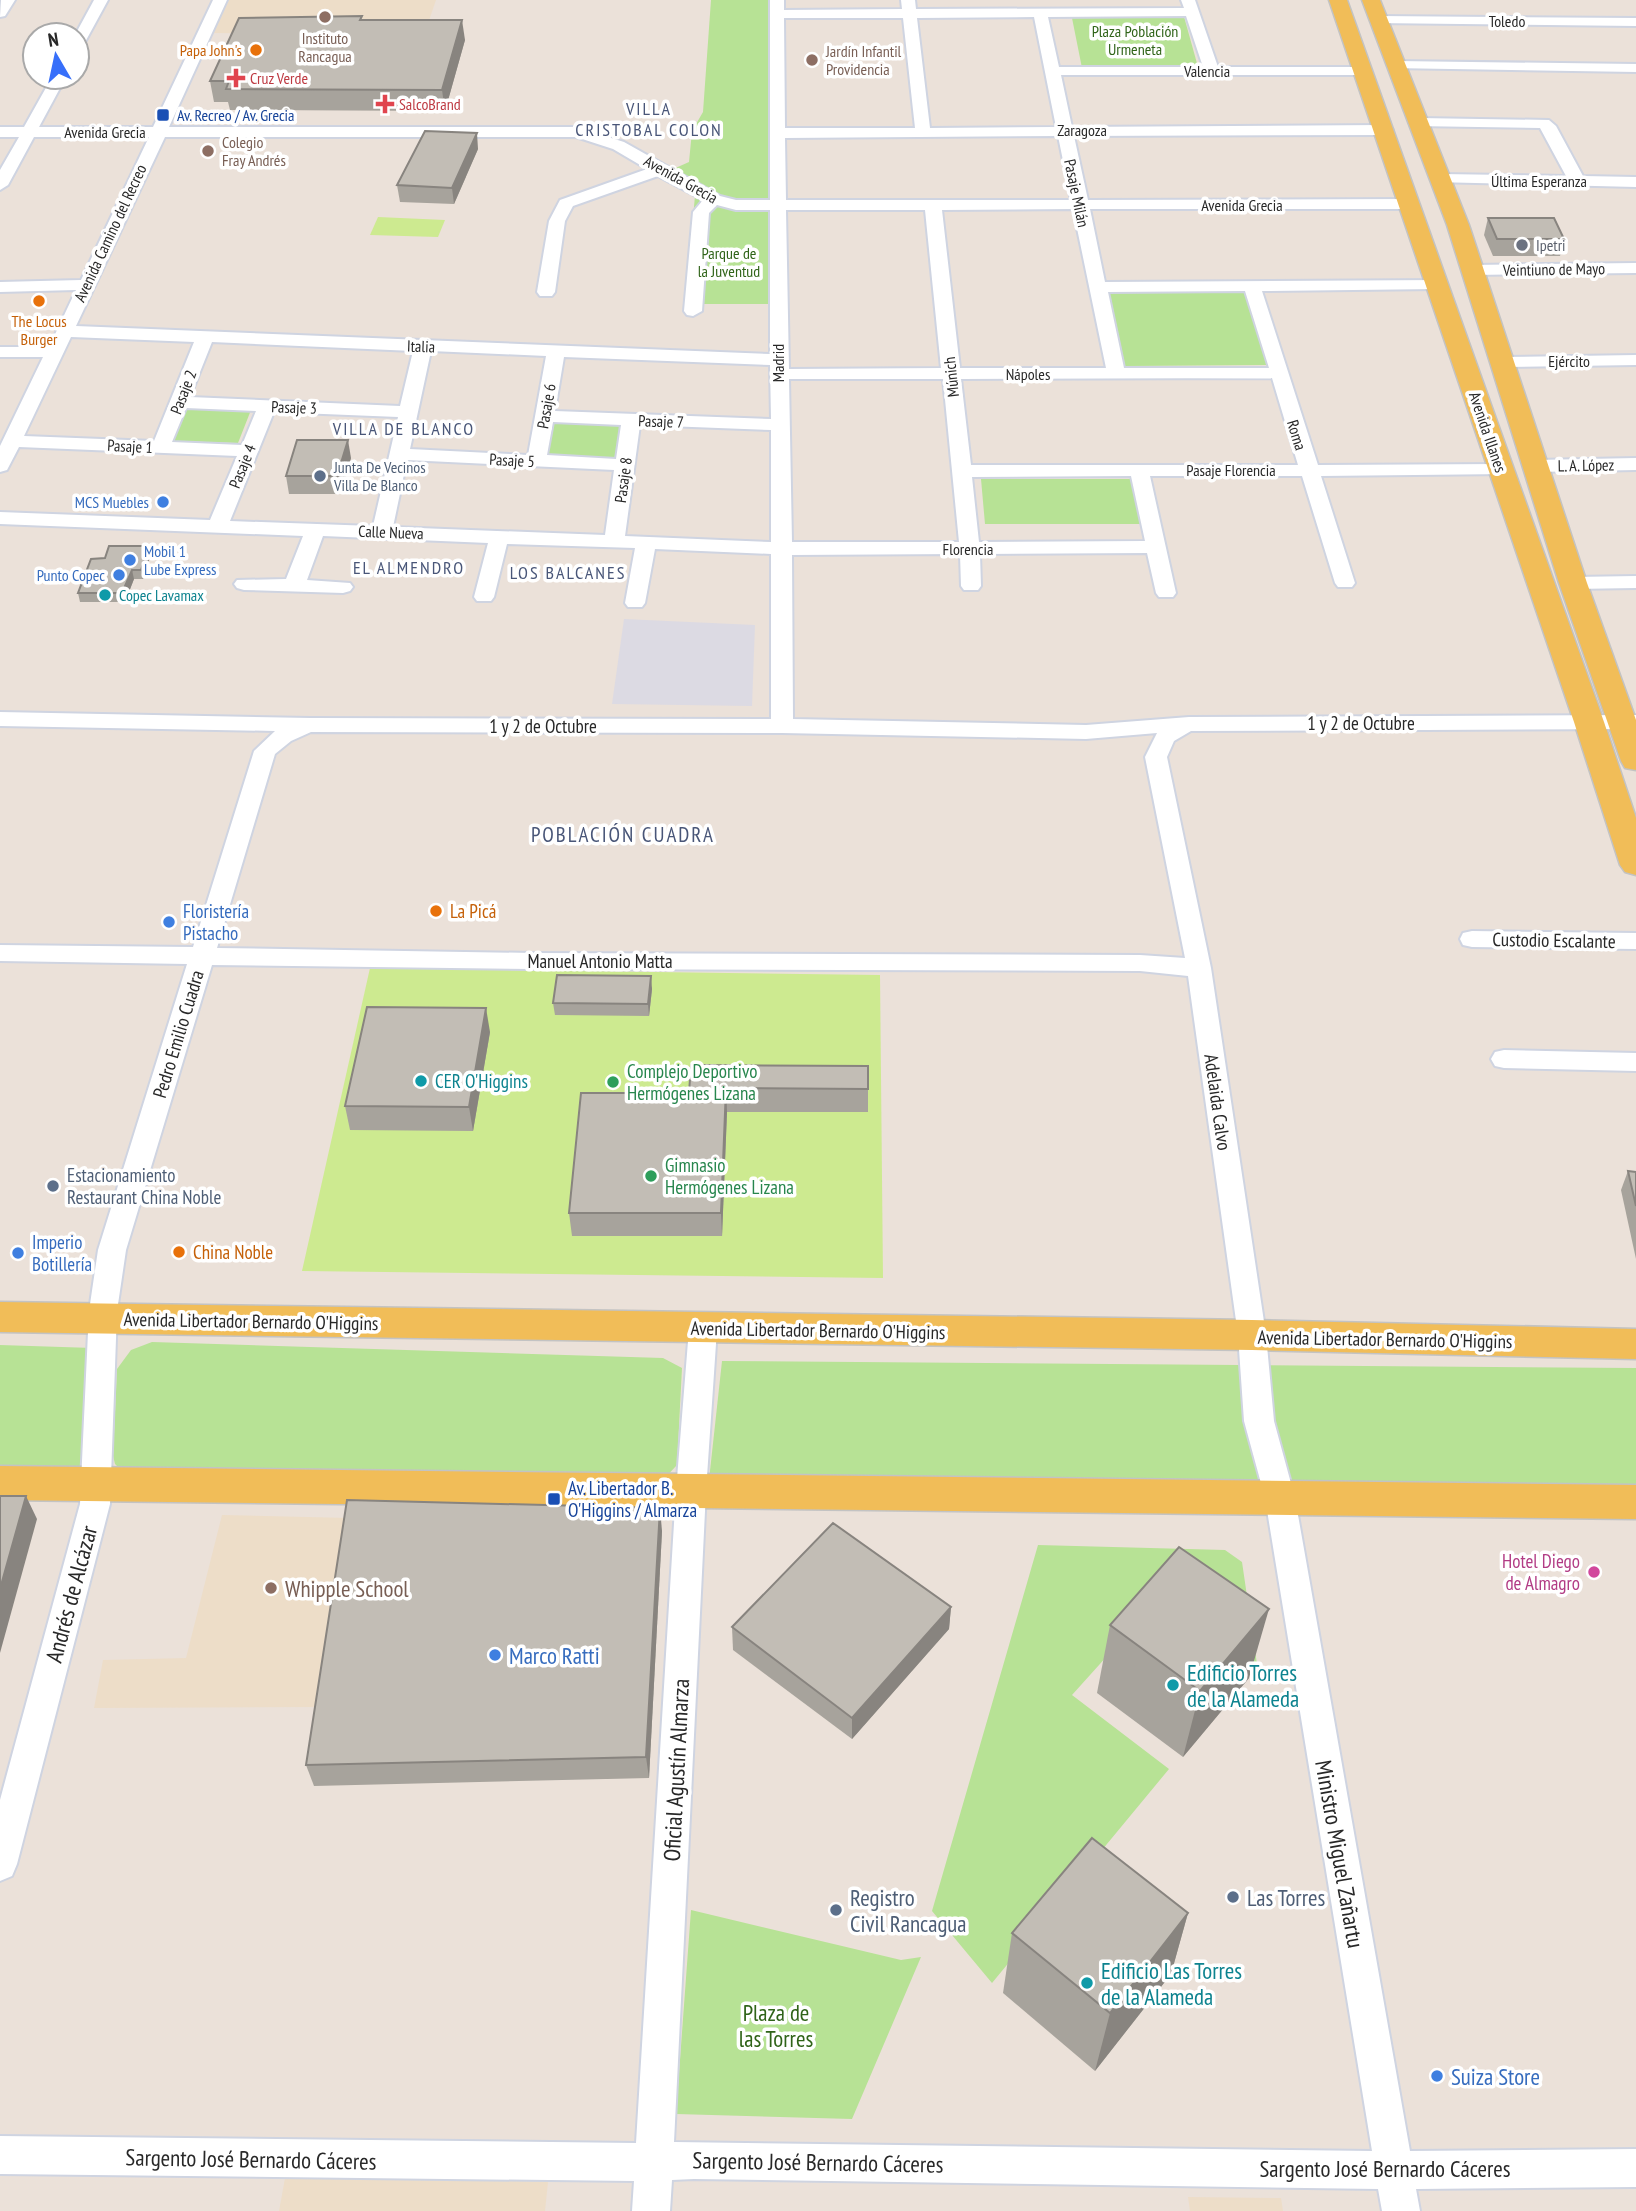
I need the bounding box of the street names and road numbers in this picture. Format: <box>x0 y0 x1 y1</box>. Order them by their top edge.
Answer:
street label: Toledo <box>1489 11 1525 31</box>
street label: Valencia <box>1183 61 1230 81</box>
street label: Zaragoza <box>1057 120 1107 140</box>
street label: Avenida Grecia <box>64 122 146 142</box>
street label: Avenida Grecia <box>641 151 721 207</box>
street label: Pasaje Milán <box>1060 157 1094 229</box>
street label: Avenida Camino del Recreo <box>69 161 151 305</box>
street label: Última Esperanza <box>1491 171 1587 191</box>
street label: Avenida Grecia <box>1201 195 1283 215</box>
street label: Veintiuno de Mayo <box>1502 258 1605 280</box>
street label: Italia <box>407 336 435 356</box>
street label: Madrid <box>768 344 788 382</box>
street label: Ejército <box>1548 351 1590 371</box>
street label: Múnich <box>939 356 963 398</box>
street label: Nápoles <box>1006 364 1050 384</box>
street label: Pasaje 2 <box>165 367 201 417</box>
street label: Pasaje 6 <box>532 382 560 430</box>
street label: Avenida Illanes <box>1465 389 1511 475</box>
street label: Pasaje 3 <box>271 396 317 418</box>
street label: Pasaje 7 <box>638 410 684 432</box>
street label: Roma <box>1283 417 1311 453</box>
street label: Pasaje 1 <box>107 435 153 457</box>
street label: Pasaje 4 <box>224 441 260 491</box>
street label: Pasaje 5 <box>489 449 535 471</box>
street label: L. A. López <box>1558 455 1615 475</box>
street label: Pasaje 8 <box>610 456 636 504</box>
street label: Pasaje Florencia <box>1186 460 1276 480</box>
street label: Calle Nueva <box>358 521 424 543</box>
street label: Florencia <box>943 539 993 559</box>
street label: 1 y 2 de Octubre <box>1307 711 1415 735</box>
street label: 1 y 2 de Octubre <box>489 714 597 738</box>
street label: Custodio Escalante <box>1492 927 1616 953</box>
street label: Manuel Antonio Matta <box>527 949 673 973</box>
street label: Pedro Emilio Cuadra <box>147 967 209 1101</box>
street label: Adelaida Calvo <box>1199 1052 1237 1152</box>
street label: Avenida Libertador Bernardo O'Higgins <box>123 1307 379 1335</box>
street label: Avenida Libertador Bernardo O'Higgins <box>690 1316 946 1344</box>
street label: Avenida Libertador Bernardo O'Higgins <box>1257 1325 1513 1353</box>
street label: Andrés de Alcázar <box>39 1522 103 1666</box>
street label: Oficial Agustín Almarza <box>657 1678 695 1862</box>
street label: Ministro Miguel Zañartu <box>1309 1758 1371 1950</box>
street label: Sargento José Bernardo Cáceres <box>125 2142 377 2176</box>
street label: Sargento José Bernardo Cáceres <box>692 2145 944 2179</box>
street label: Sargento José Bernardo Cáceres <box>1259 2154 1511 2183</box>

